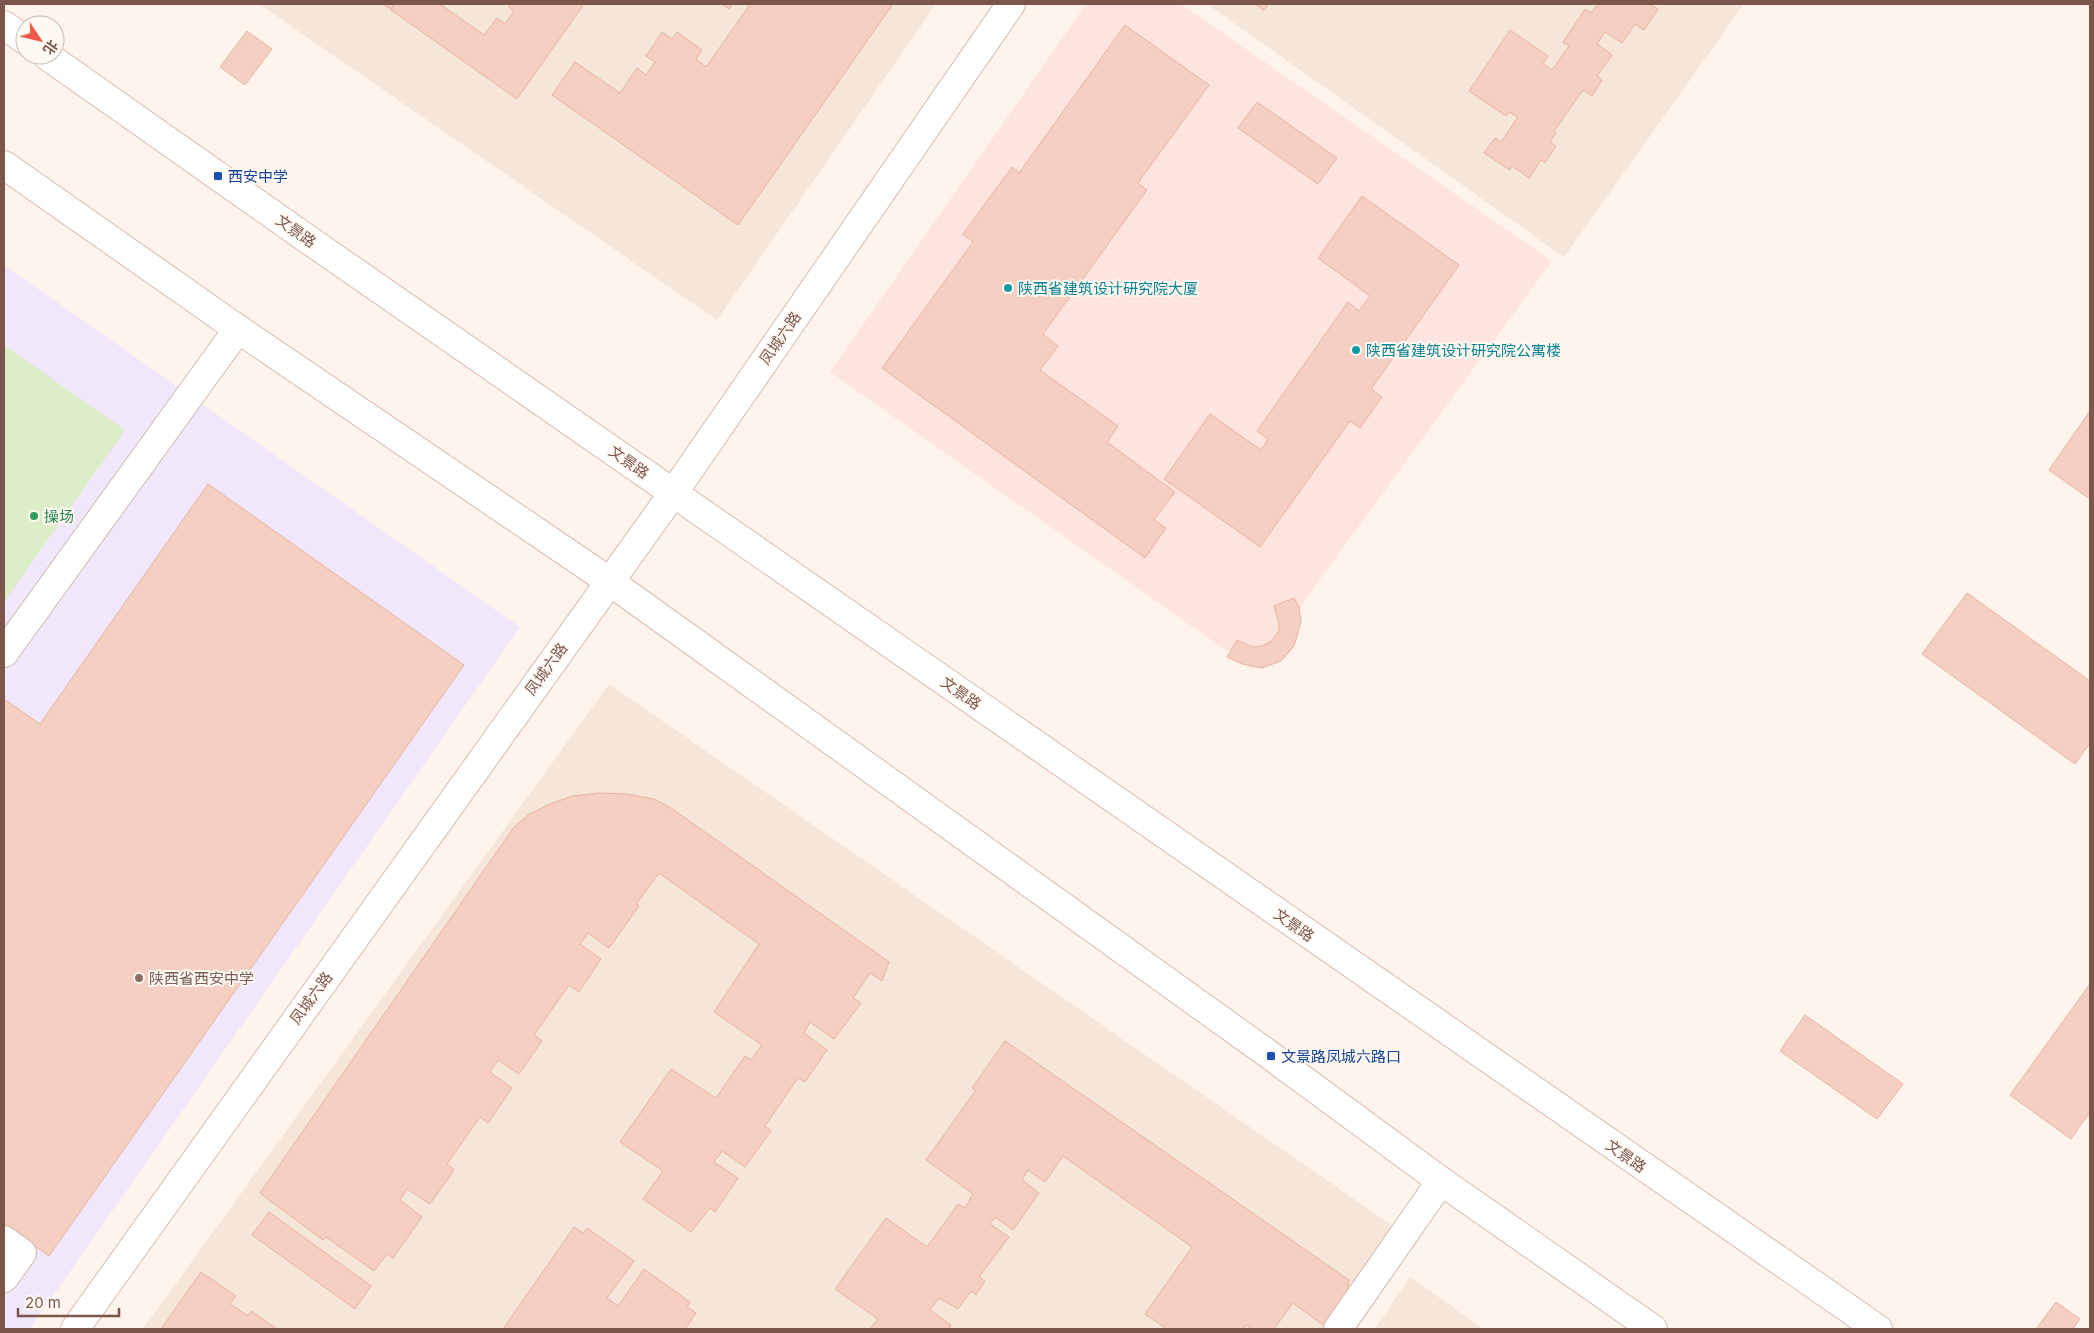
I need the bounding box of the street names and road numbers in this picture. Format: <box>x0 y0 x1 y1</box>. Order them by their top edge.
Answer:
street label: 文景路 <box>272 210 320 252</box>
street label: 凤城六路 <box>755 308 805 368</box>
street label: 文景路 <box>605 441 653 483</box>
street label: 凤城六路 <box>521 639 571 699</box>
street label: 文景路 <box>937 672 985 714</box>
street label: 文景路 <box>1270 904 1318 946</box>
street label: 凤城六路 <box>286 968 336 1028</box>
street label: 文景路 <box>1602 1135 1650 1177</box>

